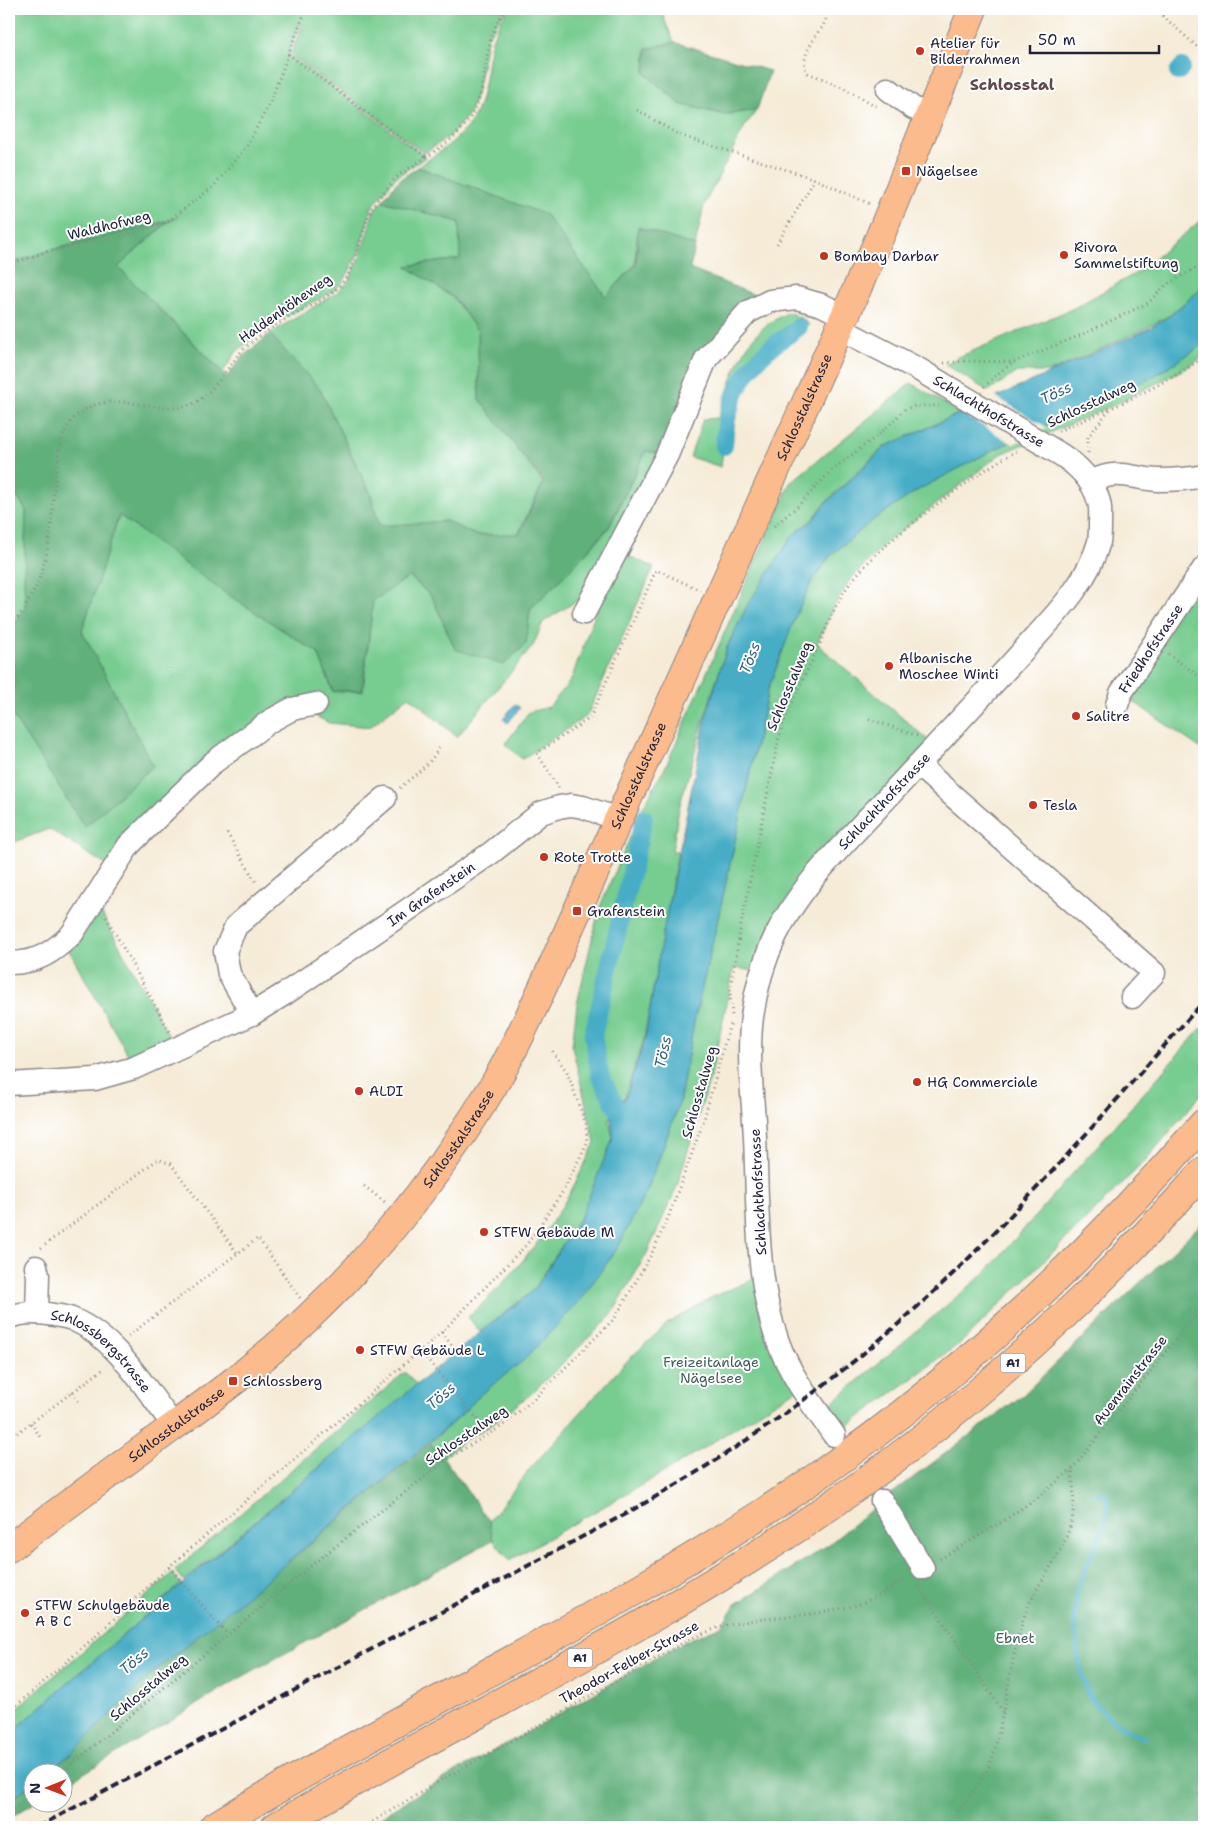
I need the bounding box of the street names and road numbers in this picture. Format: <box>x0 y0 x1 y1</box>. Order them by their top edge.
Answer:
street label: Waldhofweg <box>66 206 152 244</box>
street label: Haldenhöheweg <box>235 269 335 347</box>
street label: Schlosstalstrasse <box>772 351 836 463</box>
street label: Schlachthofstrasse <box>930 371 1048 451</box>
street label: Schlosstalweg <box>1044 375 1138 431</box>
street label: Friedhofstrasse <box>1114 600 1187 697</box>
street label: Schlosstalweg <box>762 639 816 733</box>
street label: Schlosstalstrasse <box>606 719 670 832</box>
street label: Schlachthofstrasse <box>834 748 934 853</box>
street label: Im Grafenstein <box>384 857 479 930</box>
street label: Schlosstalweg <box>677 1044 721 1140</box>
street label: Schlosstalstrasse <box>418 1086 498 1191</box>
street label: Schlachthofstrasse <box>746 1128 770 1256</box>
street label: Schlossbergstrasse <box>49 1306 155 1396</box>
street label: Auenrainstrasse <box>1089 1331 1171 1429</box>
road number: A1 <box>1000 1354 1026 1372</box>
street label: Schlosstalstrasse <box>124 1383 228 1466</box>
street label: Schlosstalweg <box>421 1401 511 1469</box>
street label: Theodor-Felber-Strasse <box>556 1616 702 1708</box>
street label: Schlosstalweg <box>106 1649 190 1725</box>
road number: A1 <box>568 1649 592 1668</box>

